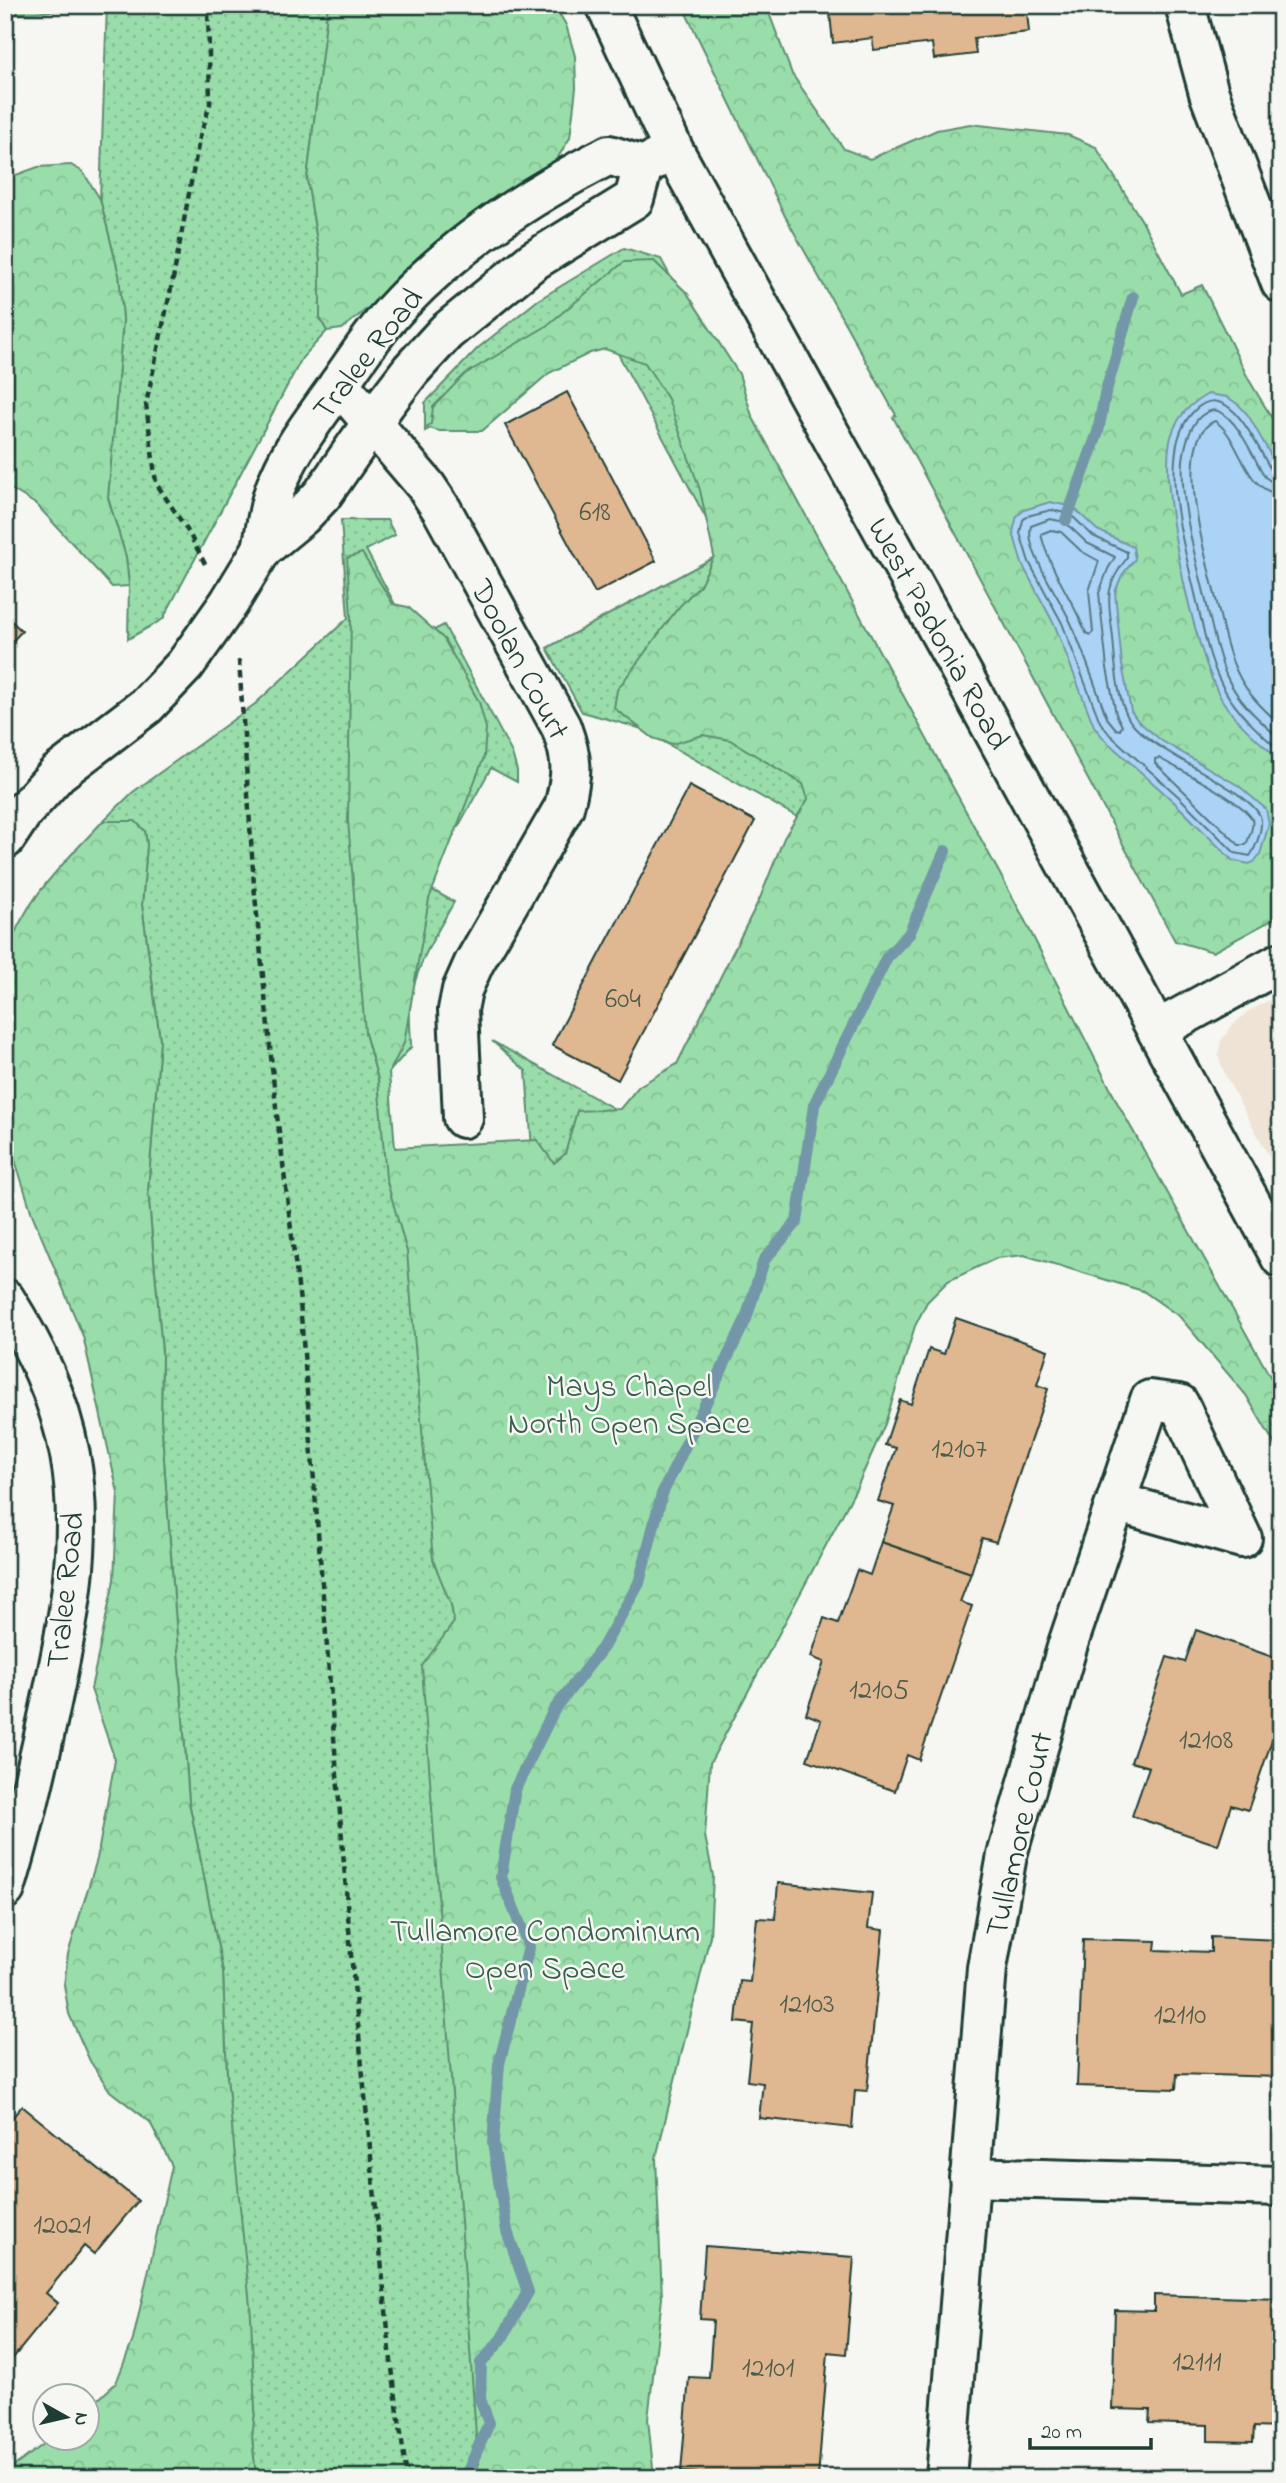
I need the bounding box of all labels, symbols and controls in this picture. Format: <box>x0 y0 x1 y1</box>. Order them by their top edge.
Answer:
street label: Tralee Road <box>303 279 437 432</box>
house number: 618 <box>579 493 611 534</box>
street label: West Padonia Road <box>854 510 1020 759</box>
street label: Doolan Court <box>456 571 580 749</box>
house number: 604 <box>605 980 641 1021</box>
park label: Mays Chapel North Open Space <box>508 1365 751 1449</box>
house number: 12107 <box>931 1430 987 1471</box>
street label: Tralee Road <box>36 1510 99 1671</box>
house number: 12105 <box>849 1671 909 1712</box>
house number: 12108 <box>1179 1721 1233 1762</box>
street label: Tullamore Court <box>975 1727 1068 1942</box>
park label: Tullamore Condominum Open Space <box>390 1910 700 1994</box>
house number: 12103 <box>779 1985 835 2026</box>
house number: 12110 <box>1154 1996 1206 2037</box>
house number: 12021 <box>33 2206 91 2247</box>
house number: 12111 <box>1172 2343 1222 2384</box>
house number: 12101 <box>742 2349 794 2390</box>
north arrow <box>32 2382 102 2452</box>
scale bar <box>1030 2406 1151 2450</box>
text: N <box>66 2411 95 2427</box>
text: 20 m <box>1041 2418 1082 2448</box>

